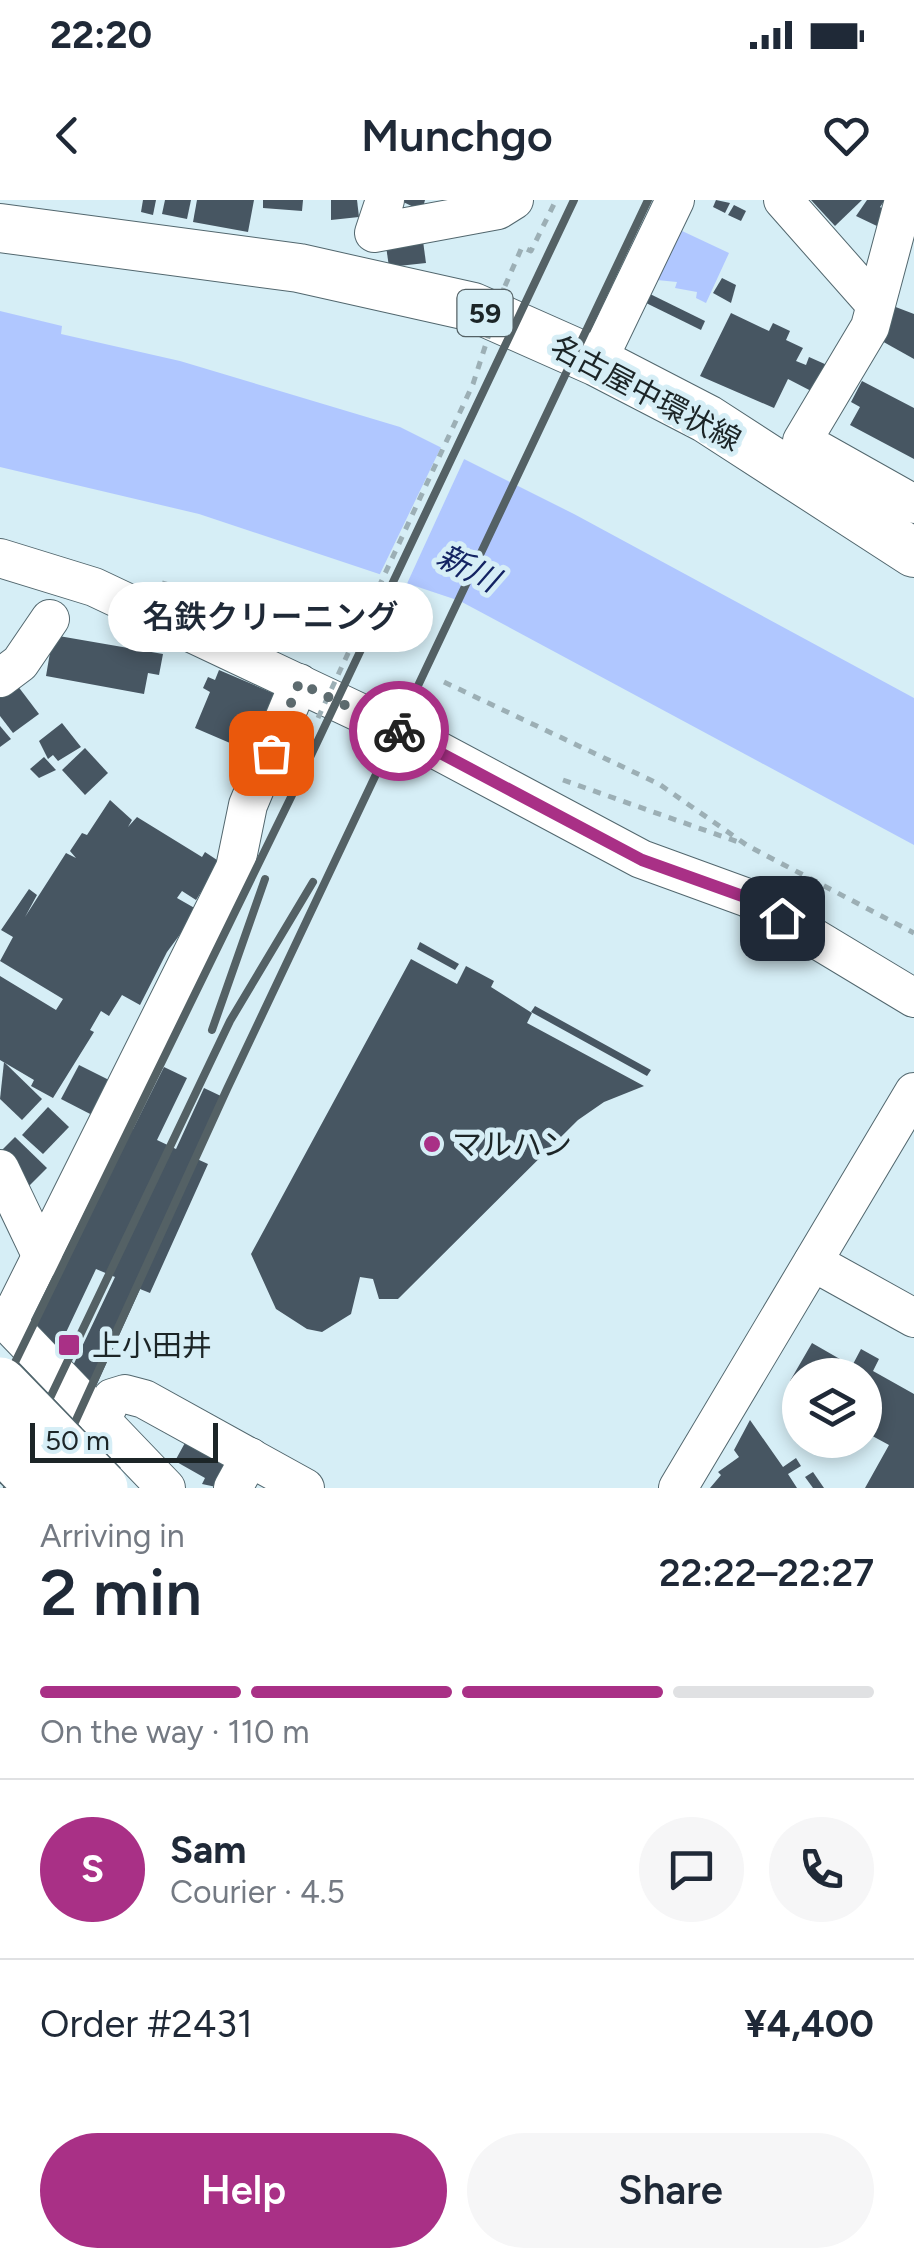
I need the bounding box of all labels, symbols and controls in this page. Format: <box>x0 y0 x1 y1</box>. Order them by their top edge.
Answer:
text: 22:20 <box>50 12 152 58</box>
icon: back <box>40 108 95 163</box>
text: Munchgo <box>361 108 553 162</box>
icon: heart <box>819 108 874 163</box>
road number: 59 <box>458 290 512 336</box>
street label: 名古屋中環状線 <box>545 327 747 459</box>
water label: 新川 <box>431 537 508 601</box>
callout: 名鉄クリーニング <box>109 583 434 653</box>
text: 名鉄クリーニング <box>142 598 399 636</box>
courier <box>349 681 449 781</box>
icon: bike <box>372 704 427 759</box>
pin <box>229 711 314 796</box>
icon: bag <box>244 726 299 781</box>
pin <box>740 876 825 961</box>
icon: home <box>755 891 810 946</box>
place label: マルハン <box>452 1126 572 1163</box>
marker: マルハン <box>421 1133 443 1155</box>
place label: 上小田井 <box>92 1327 212 1364</box>
marker: 上小田井 <box>56 1332 82 1358</box>
map controls <box>782 1358 882 1458</box>
button: layers <box>782 1358 882 1458</box>
scale bar <box>30 1418 218 1462</box>
text: 50 m <box>45 1423 110 1457</box>
text: Arriving in <box>40 1517 185 1555</box>
text: 22:22–22:27 <box>659 1550 874 1596</box>
text: 2 min <box>40 1553 202 1631</box>
text: On the way · 110 m <box>40 1713 310 1751</box>
button: chat <box>639 1817 744 1922</box>
button: phone <box>769 1817 874 1922</box>
text: Sam <box>170 1827 246 1873</box>
text: S <box>81 1846 104 1892</box>
text: Courier · 4.5 <box>170 1873 345 1911</box>
text: Order #2431 <box>40 2001 253 2047</box>
text: ¥4,400 <box>744 2001 874 2047</box>
button: Help <box>40 2133 447 2248</box>
button: Share <box>467 2133 874 2248</box>

